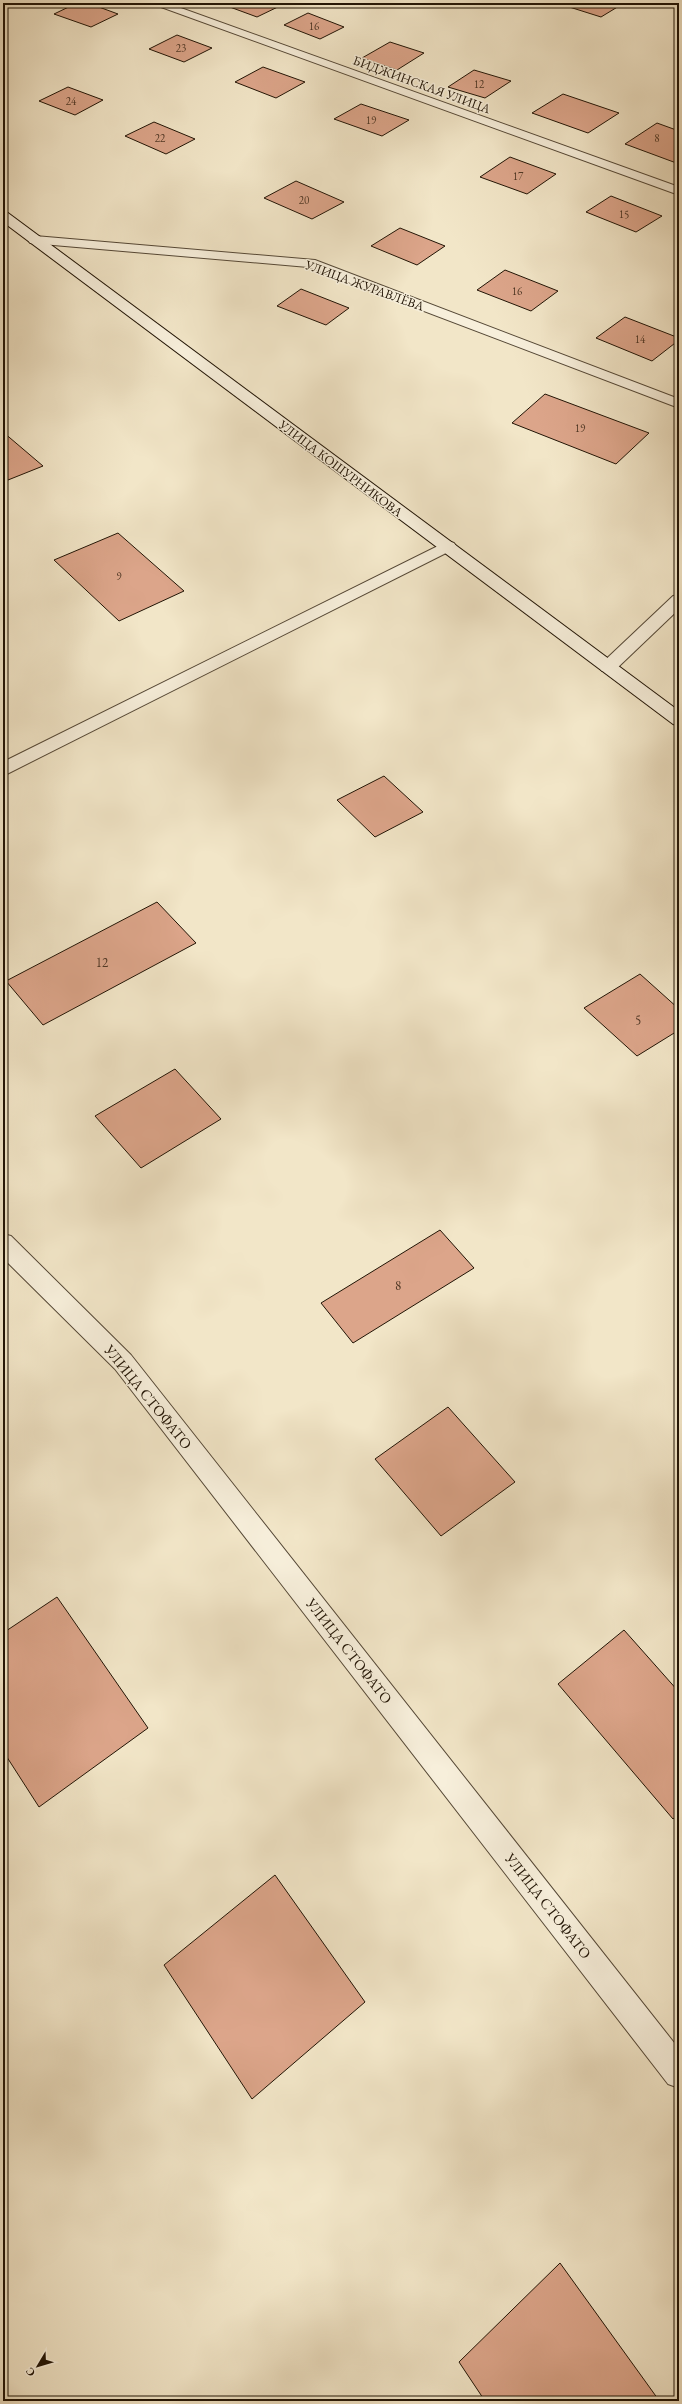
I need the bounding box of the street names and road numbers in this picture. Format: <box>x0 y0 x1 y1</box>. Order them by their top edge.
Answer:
street label: БИДЖИНСКАЯ УЛИЦА <box>351 52 494 118</box>
street label: УЛИЦА ЖУРАВЛЁВА <box>302 256 428 315</box>
street label: УЛИЦА КОШУРНИКОВА <box>274 416 407 521</box>
street label: УЛИЦА СТОФАТО <box>100 1340 196 1453</box>
street label: УЛИЦА СТОФАТО <box>302 1593 397 1707</box>
street label: УЛИЦА СТОФАТО <box>501 1848 596 1962</box>

